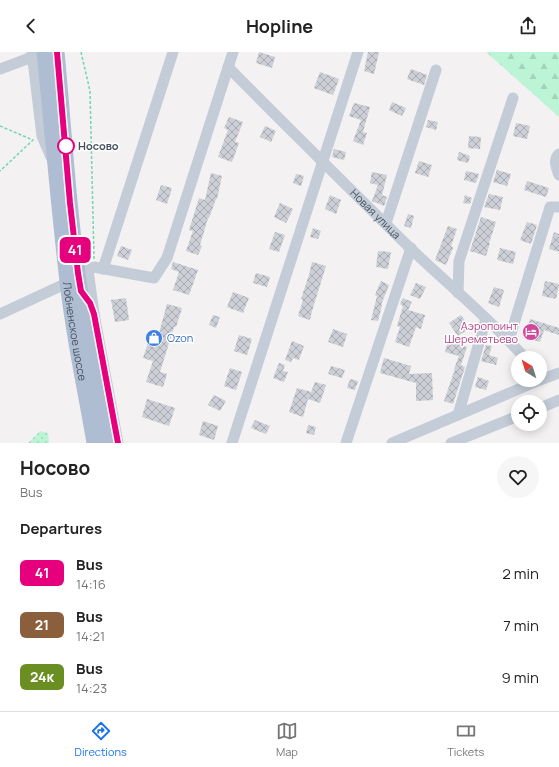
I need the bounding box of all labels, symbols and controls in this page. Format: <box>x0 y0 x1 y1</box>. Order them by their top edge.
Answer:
text: Hopline <box>246 14 313 38</box>
icon: back <box>20 15 42 37</box>
icon: share <box>517 15 539 37</box>
marker: Носово <box>57 137 75 155</box>
place label: Носово <box>78 138 119 153</box>
street label: Новая улица <box>347 185 404 242</box>
line badge: 41 <box>57 237 93 263</box>
text: 41 <box>68 240 82 259</box>
street label: Лобненское шоссе <box>60 281 91 382</box>
place label: Аэропоинт Шереметьево <box>445 318 518 346</box>
hotel icon: Аэропоинт Шереметьево <box>521 322 541 342</box>
shop icon: Ozon <box>144 328 164 348</box>
place label: Ozon <box>167 330 193 345</box>
north arrow <box>511 351 547 387</box>
map controls <box>511 351 547 431</box>
button: locate <box>511 395 547 431</box>
text: Носово <box>20 455 90 481</box>
button: heart <box>497 456 539 498</box>
text: Bus <box>20 483 43 501</box>
text: Departures <box>20 518 102 539</box>
text: Bus <box>76 554 103 575</box>
text: 41 <box>35 563 49 582</box>
text: 2 min <box>502 563 539 584</box>
text: 14:16 <box>76 575 106 593</box>
text: Bus <box>76 606 103 627</box>
text: 21 <box>35 615 49 634</box>
text: 7 min <box>503 615 539 636</box>
text: 14:21 <box>76 627 105 645</box>
text: Bus <box>76 658 103 679</box>
text: 24к <box>30 667 54 686</box>
text: 9 min <box>502 667 539 688</box>
text: 14:23 <box>76 679 107 697</box>
tab: Directions <box>75 720 127 759</box>
tab: Map <box>276 720 298 759</box>
tab: Tickets <box>447 720 484 759</box>

